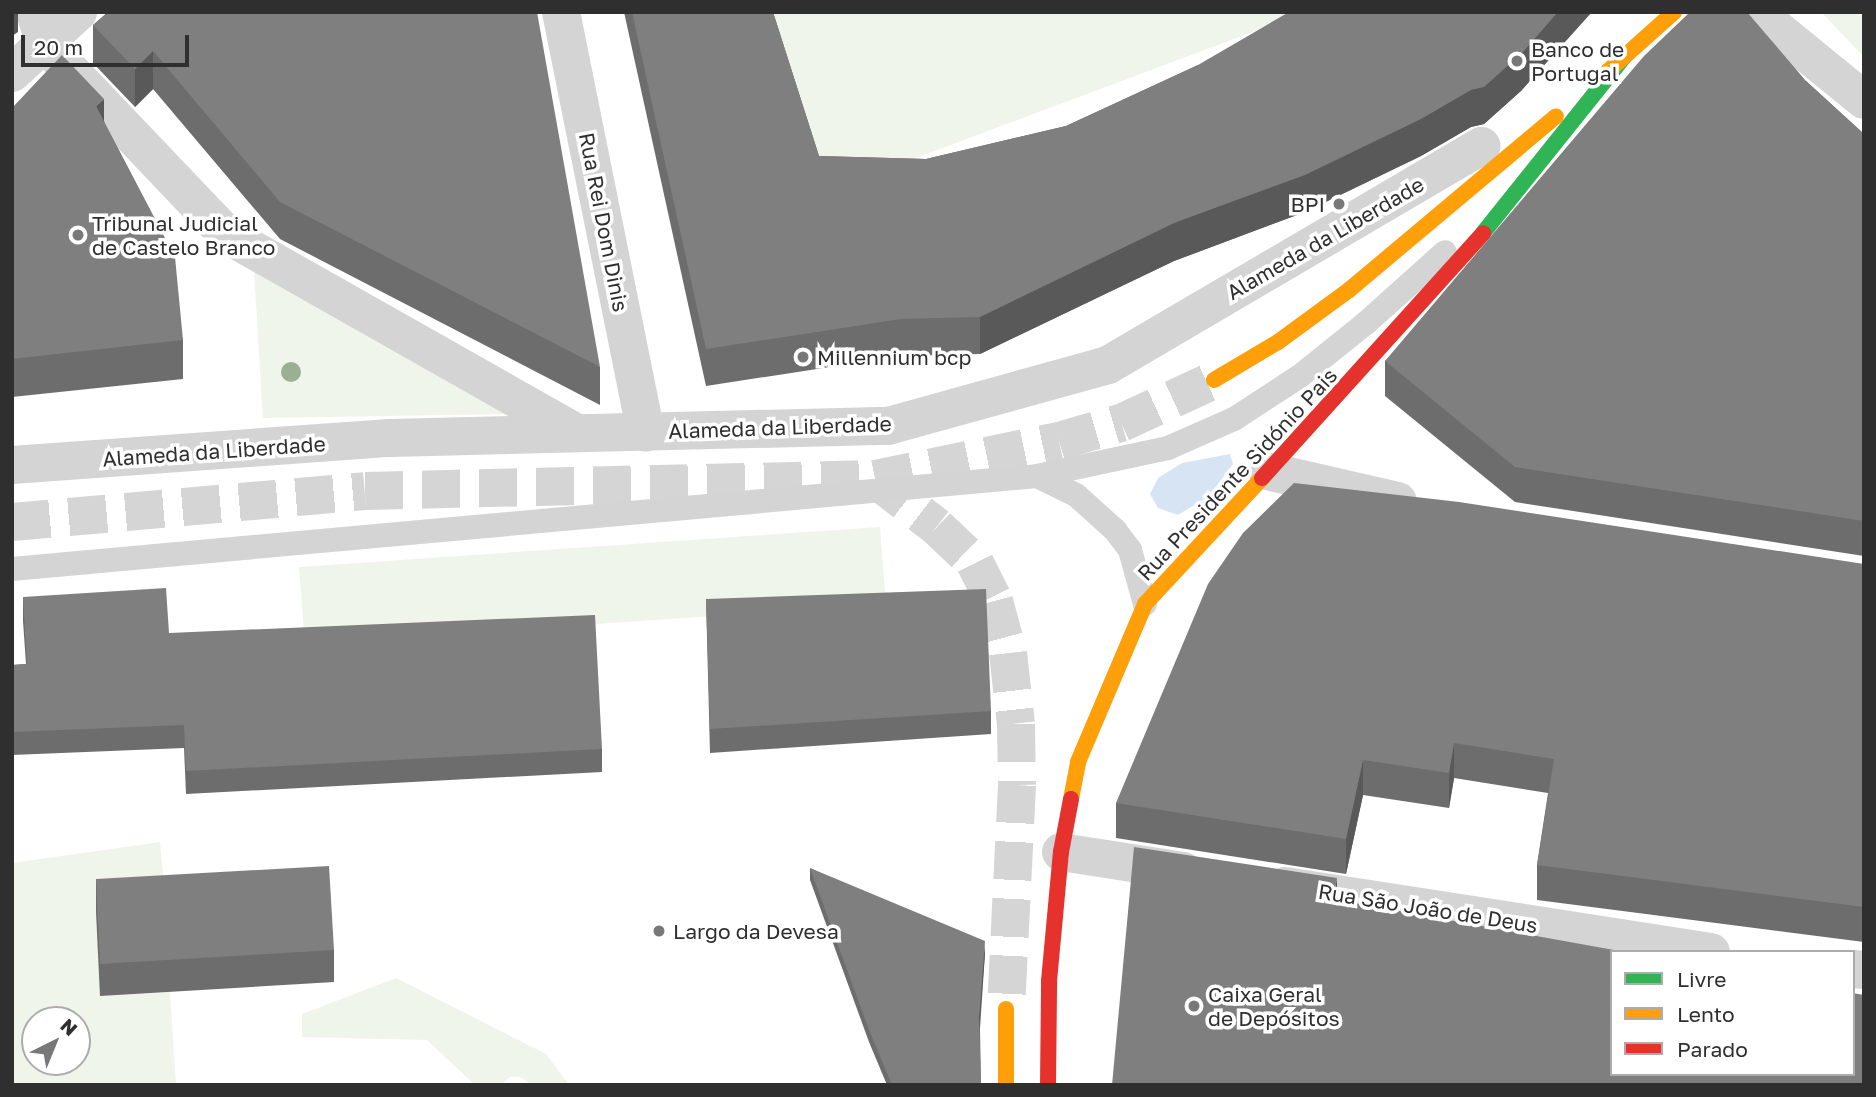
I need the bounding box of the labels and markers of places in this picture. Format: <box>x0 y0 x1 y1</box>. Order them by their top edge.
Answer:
place label: Banco de Portugal <box>1531 36 1624 86</box>
marker: Banco de Portugal <box>1509 53 1525 69</box>
place label: BPI <box>1291 191 1325 217</box>
marker: BPI <box>1331 196 1347 212</box>
place label: Tribunal Judicial de Castelo Branco <box>92 210 275 260</box>
marker: Tribunal Judicial de Castelo Branco <box>70 227 86 243</box>
place label: Millennium bcp <box>817 344 971 370</box>
marker: Millennium bcp <box>795 349 811 365</box>
place label: Largo da Devesa <box>673 918 839 944</box>
marker: Largo da Devesa <box>651 923 667 939</box>
place label: Caixa Geral de Depósitos <box>1208 981 1340 1031</box>
marker: Caixa Geral de Depósitos <box>1186 998 1202 1014</box>

